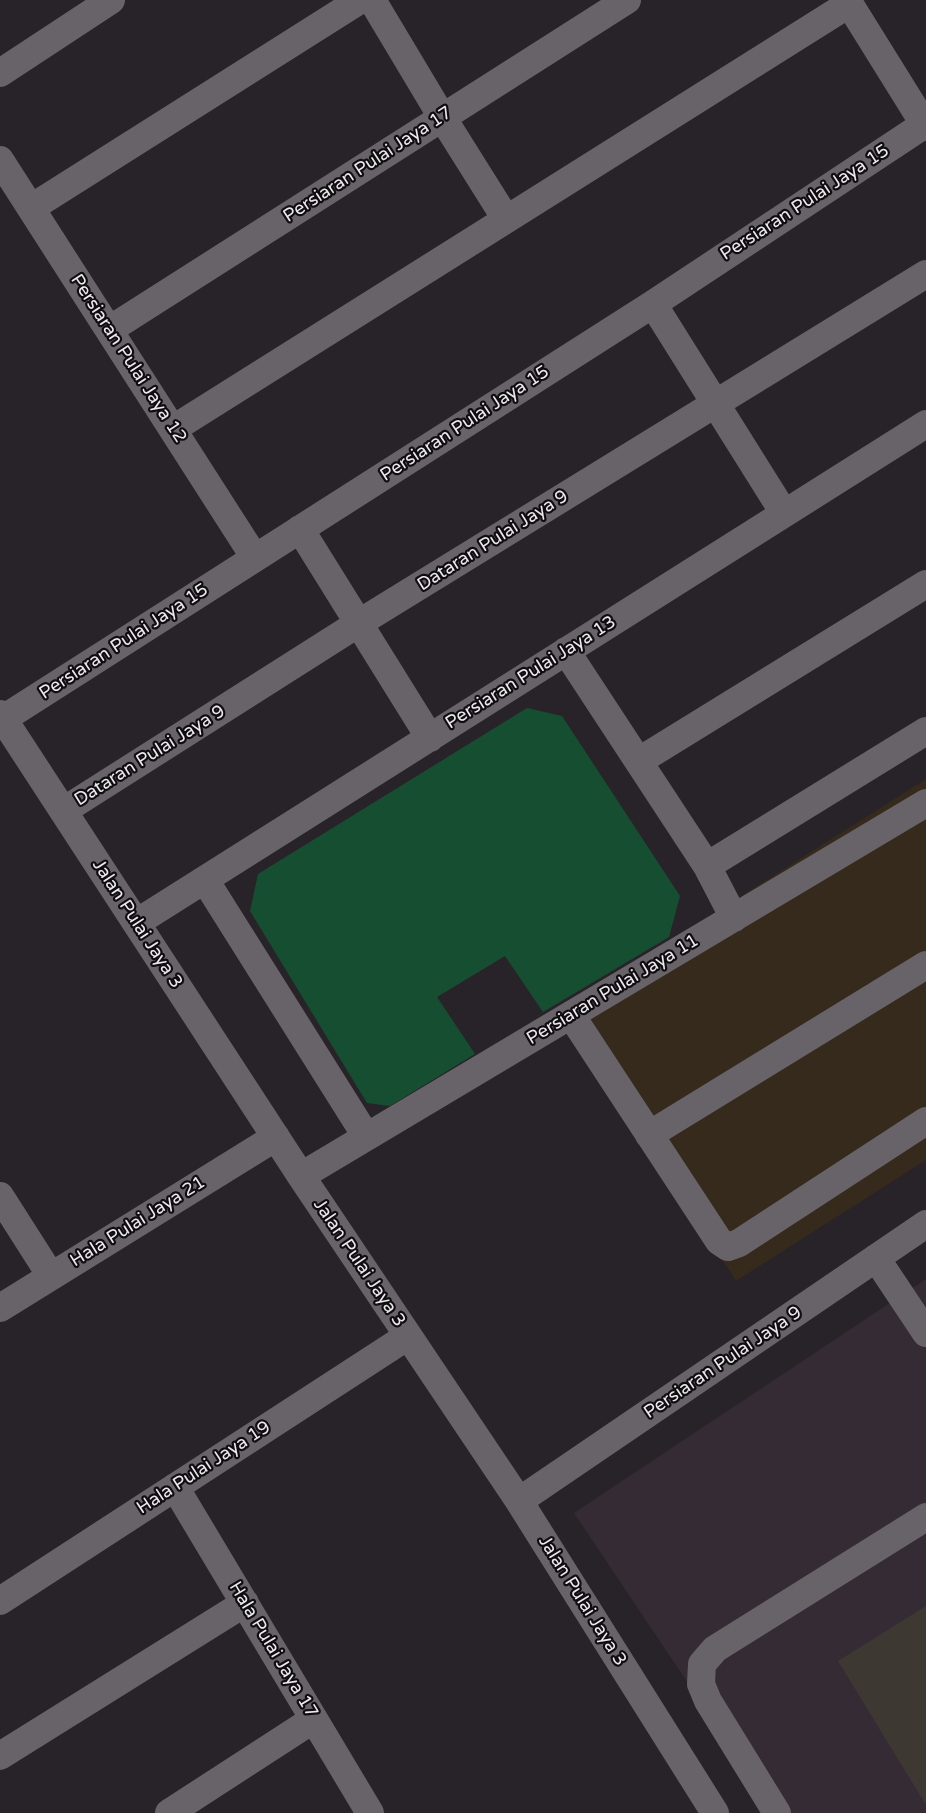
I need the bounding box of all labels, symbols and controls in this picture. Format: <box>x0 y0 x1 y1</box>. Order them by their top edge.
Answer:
street label: Persiaran Pulai Jaya 17 <box>280 102 456 228</box>
street label: Persiaran Pulai Jaya 15 <box>717 140 893 266</box>
street label: Persiaran Pulai Jaya 12 <box>65 271 191 447</box>
street label: Persiaran Pulai Jaya 15 <box>377 361 553 487</box>
street label: Dataran Pulai Jaya 9 <box>414 486 572 596</box>
street label: Persiaran Pulai Jaya 15 <box>36 579 212 705</box>
street label: Persiaran Pulai Jaya 13 <box>442 612 620 734</box>
street label: Dataran Pulai Jaya 9 <box>71 701 229 811</box>
street label: Jalan Pulai Jaya 3 <box>87 855 187 993</box>
street label: Persiaran Pulai Jaya 11 <box>523 930 703 1050</box>
street label: Hala Pulai Jaya 21 <box>67 1172 209 1272</box>
street label: Jalan Pulai Jaya 3 <box>308 1195 410 1331</box>
street label: Persiaran Pulai Jaya 9 <box>640 1302 806 1424</box>
street label: Hala Pulai Jaya 19 <box>133 1417 275 1519</box>
street label: Jalan Pulai Jaya 3 <box>533 1532 631 1670</box>
street label: Hala Pulai Jaya 17 <box>224 1578 322 1722</box>

